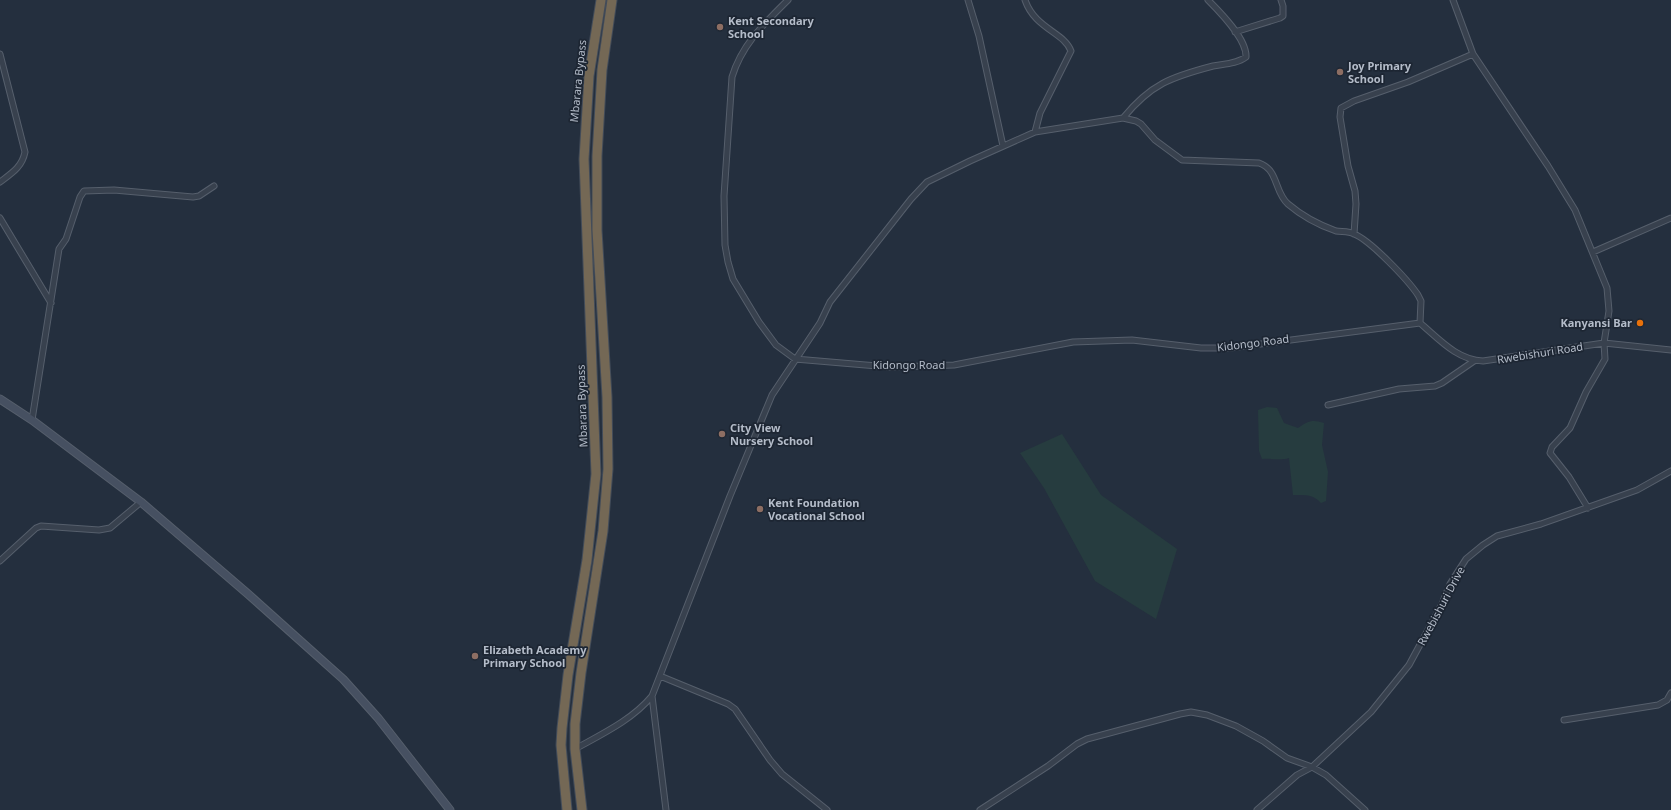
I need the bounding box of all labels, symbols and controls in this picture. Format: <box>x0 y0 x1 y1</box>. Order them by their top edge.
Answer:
place label: Kent Secondary School <box>728 13 814 41</box>
marker: Kent Secondary School <box>715 22 725 32</box>
street label: Mbarara Bypass <box>566 39 589 123</box>
place label: Joy Primary School <box>1347 58 1412 86</box>
marker: Joy Primary School <box>1335 67 1345 77</box>
place label: Kanyansi Bar <box>1560 315 1632 330</box>
marker: Kanyansi Bar <box>1635 318 1645 328</box>
street label: Kidongo Road <box>1216 331 1290 354</box>
street label: Rwebishuri Road <box>1496 338 1584 367</box>
street label: Kidongo Road <box>873 357 945 372</box>
street label: Mbarara Bypass <box>573 364 590 448</box>
place label: City View Nursery School <box>730 420 813 448</box>
marker: City View Nursery School <box>717 429 727 439</box>
place label: Kent Foundation Vocational School <box>768 495 865 523</box>
marker: Kent Foundation Vocational School <box>755 504 765 514</box>
street label: Rwebishuri Drive <box>1413 564 1468 648</box>
place label: Elizabeth Academy Primary School <box>483 642 587 670</box>
marker: Elizabeth Academy Primary School <box>470 651 480 661</box>

